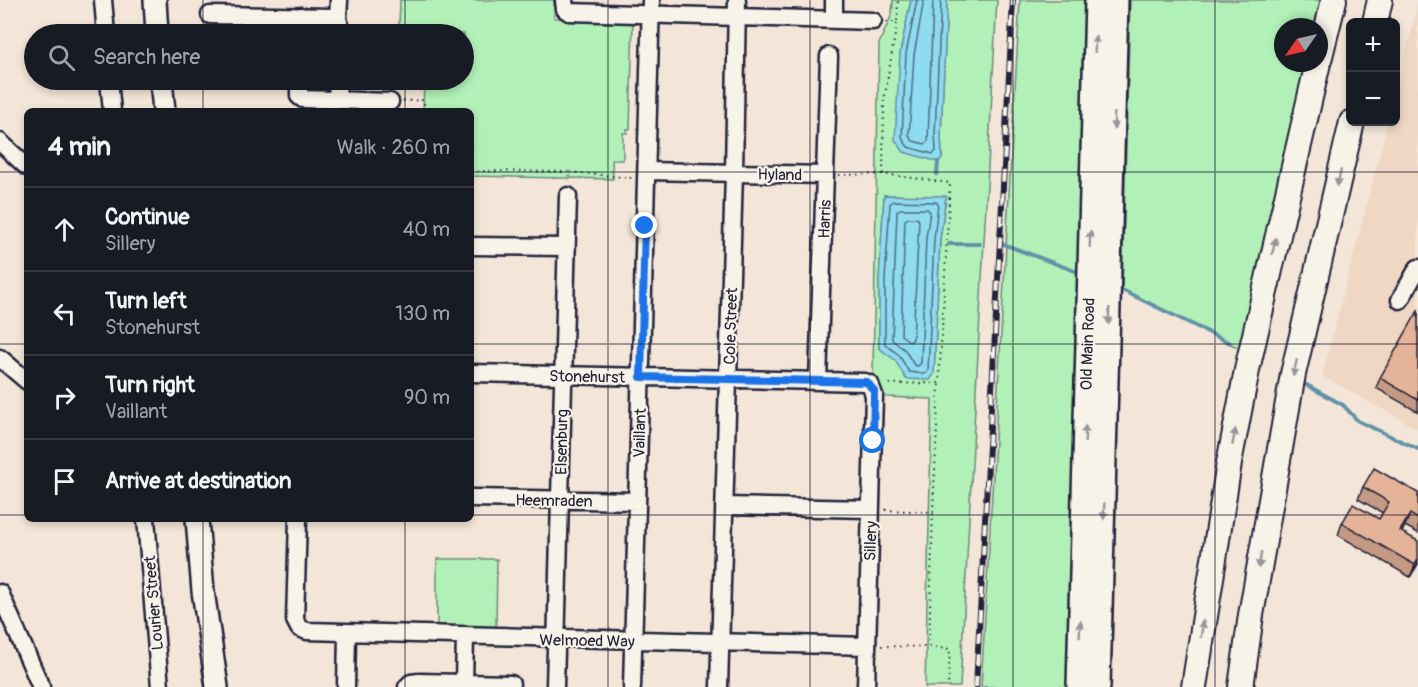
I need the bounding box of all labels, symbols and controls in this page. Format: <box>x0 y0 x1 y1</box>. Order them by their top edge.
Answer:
north arrow <box>1274 18 1328 72</box>
map controls <box>1346 18 1400 126</box>
button: + <box>1346 18 1400 72</box>
search box <box>24 24 474 90</box>
one-way arrow <box>1090 34 1100 53</box>
icon: search <box>45 41 78 74</box>
text: Search here <box>93 43 200 71</box>
button: − <box>1346 72 1400 126</box>
one-way arrow <box>1109 112 1119 131</box>
text: 4 min <box>48 131 111 163</box>
text: Walk · 260 m <box>337 135 450 160</box>
street label: Hyland <box>757 165 802 185</box>
one-way arrow <box>1333 169 1343 188</box>
street label: Harris <box>814 199 836 239</box>
text: Continue <box>105 203 189 231</box>
route end <box>631 212 657 238</box>
icon: ahead <box>48 213 81 246</box>
text: 40 m <box>403 217 450 242</box>
one-way arrow <box>1085 229 1095 248</box>
text: Sillery <box>105 231 155 256</box>
one-way arrow <box>1270 237 1280 255</box>
text: Turn left <box>105 287 187 315</box>
street label: Cole Street <box>720 287 742 365</box>
icon: left <box>48 297 81 330</box>
street label: Old Main Road <box>1076 297 1100 391</box>
text: 130 m <box>395 301 450 326</box>
one-way arrow <box>1104 307 1114 326</box>
text: Stonehurst <box>105 315 200 340</box>
one-way arrow <box>1289 359 1299 378</box>
street label: Stonehurst <box>549 366 626 388</box>
text: Turn right <box>105 371 195 399</box>
icon: right <box>48 381 81 414</box>
text: 90 m <box>404 385 450 410</box>
text: Vaillant <box>105 399 167 424</box>
street label: Vaillant <box>629 407 651 458</box>
street label: Elsenburg <box>551 409 573 475</box>
one-way arrow <box>1080 424 1090 443</box>
route start <box>859 427 885 453</box>
one-way arrow <box>1230 427 1239 446</box>
icon: arrive <box>48 465 81 498</box>
text: Arrive at destination <box>105 467 291 495</box>
street label: Heemraden <box>515 490 593 512</box>
one-way arrow <box>1099 502 1109 521</box>
street label: Sillery <box>860 520 882 561</box>
one-way arrow <box>1255 551 1264 570</box>
street label: Lourier Street <box>140 554 168 651</box>
one-way arrow <box>1075 619 1084 638</box>
one-way arrow <box>1197 619 1207 638</box>
street label: Welmoed Way <box>539 630 635 652</box>

